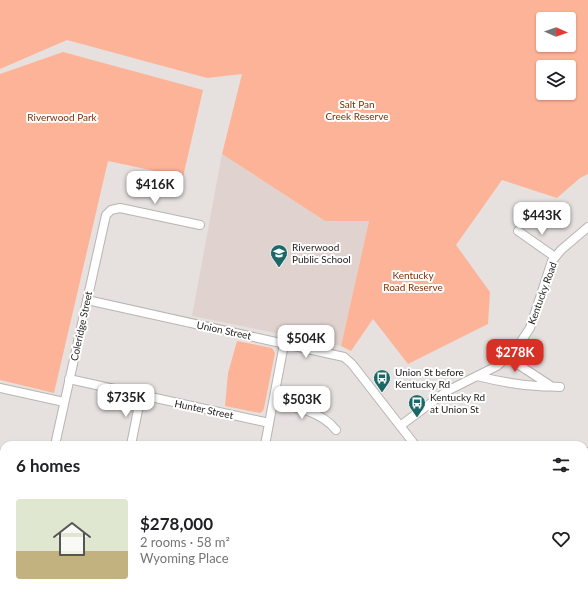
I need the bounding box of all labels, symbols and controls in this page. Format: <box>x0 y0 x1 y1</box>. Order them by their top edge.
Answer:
north arrow <box>536 12 576 52</box>
map controls <box>536 12 576 100</box>
button: layers <box>536 60 576 100</box>
park label: Salt Pan Creek Reserve <box>325 98 389 122</box>
park label: Riverwood Park <box>27 111 98 123</box>
pin: $416K <box>127 171 183 205</box>
text: $416K <box>135 176 175 192</box>
pin: $443K <box>514 202 570 236</box>
text: $443K <box>522 207 562 223</box>
place label: Riverwood Public School <box>292 241 351 265</box>
school or university icon: Riverwood Public School <box>269 243 289 268</box>
street label: Kentucky Road <box>525 260 559 326</box>
park label: Kentucky Road Reserve <box>383 269 443 293</box>
street label: Coleridge Street <box>68 290 94 362</box>
street label: Union Street <box>196 318 253 342</box>
pin: $504K <box>278 325 334 359</box>
text: $504K <box>286 330 326 346</box>
pin: $278K <box>487 339 543 373</box>
text: $278K <box>495 344 535 360</box>
place label: Union St before Kentucky Rd <box>395 366 464 390</box>
bus stop icon: Union St before Kentucky Rd <box>372 368 392 393</box>
pin: $735K <box>98 384 154 418</box>
pin: $503K <box>274 386 330 420</box>
text: $735K <box>106 389 146 405</box>
text: $503K <box>282 391 322 407</box>
place label: Kentucky Rd at Union St <box>430 391 485 415</box>
bus stop icon: Kentucky Rd at Union St <box>407 393 427 418</box>
street label: Hunter Street <box>174 397 235 421</box>
icon: filters <box>550 454 572 476</box>
text: 6 homes <box>16 455 80 476</box>
text: $278,000 <box>140 513 213 534</box>
icon: home <box>48 515 96 563</box>
icon: heart <box>550 528 572 550</box>
text: 2 rooms · 58 m² <box>140 534 230 550</box>
text: Wyoming Place <box>140 550 229 566</box>

